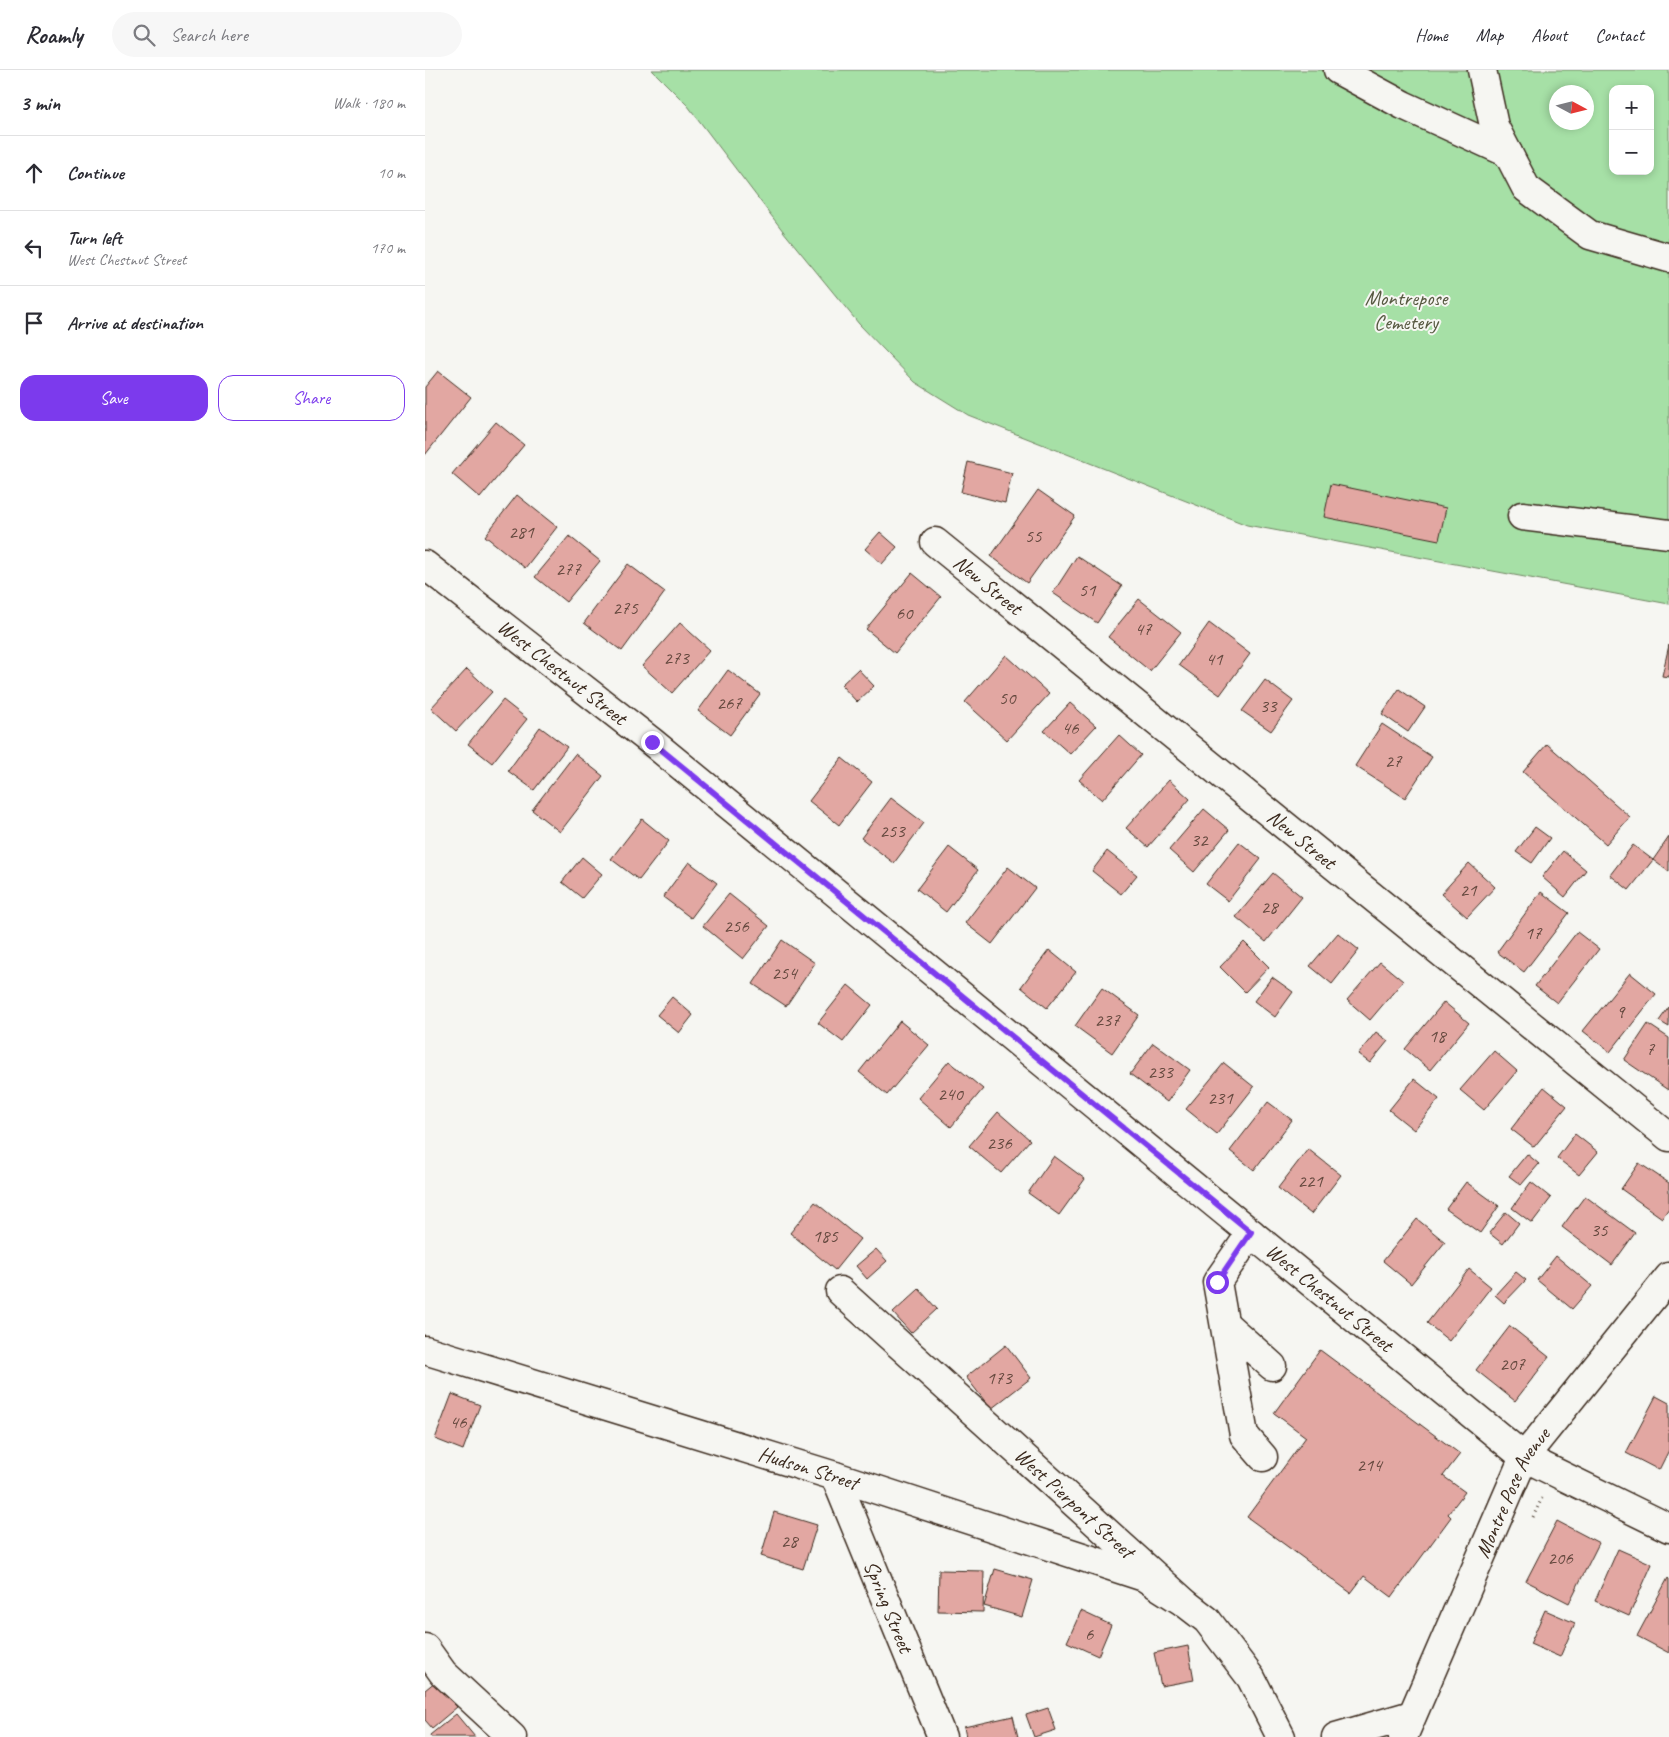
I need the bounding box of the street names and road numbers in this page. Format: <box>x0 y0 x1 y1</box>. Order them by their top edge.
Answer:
street label: New Street <box>948 549 1029 622</box>
street label: West Chestnut Street <box>492 614 634 732</box>
street label: New Street <box>1262 804 1343 876</box>
street label: West Chestnut Street <box>1261 1238 1400 1359</box>
street label: Montre Pose Avenue <box>1469 1421 1557 1562</box>
street label: Hudson Street <box>755 1440 864 1497</box>
street label: West Pierpont Street <box>1009 1442 1142 1566</box>
street label: Spring Street <box>858 1557 920 1658</box>

